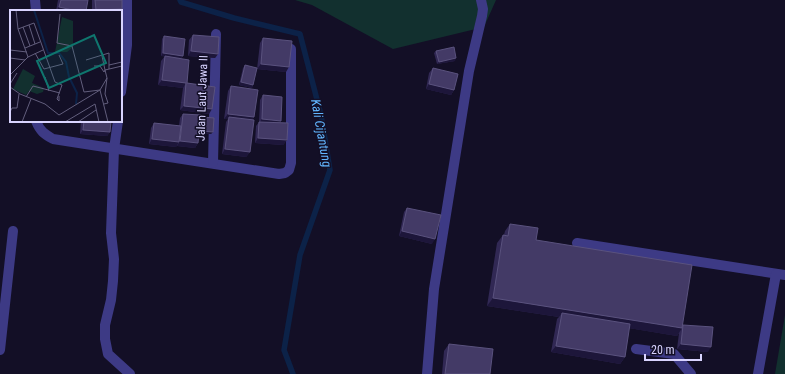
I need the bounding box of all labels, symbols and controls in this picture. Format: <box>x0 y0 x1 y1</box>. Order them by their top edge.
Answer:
inset map <box>10 10 122 122</box>
street label: Jalan Laut Jawa II <box>194 55 210 141</box>
water label: Kali Cijantung <box>308 98 335 168</box>
scale bar <box>645 336 701 362</box>
text: 20 m <box>651 343 675 357</box>

